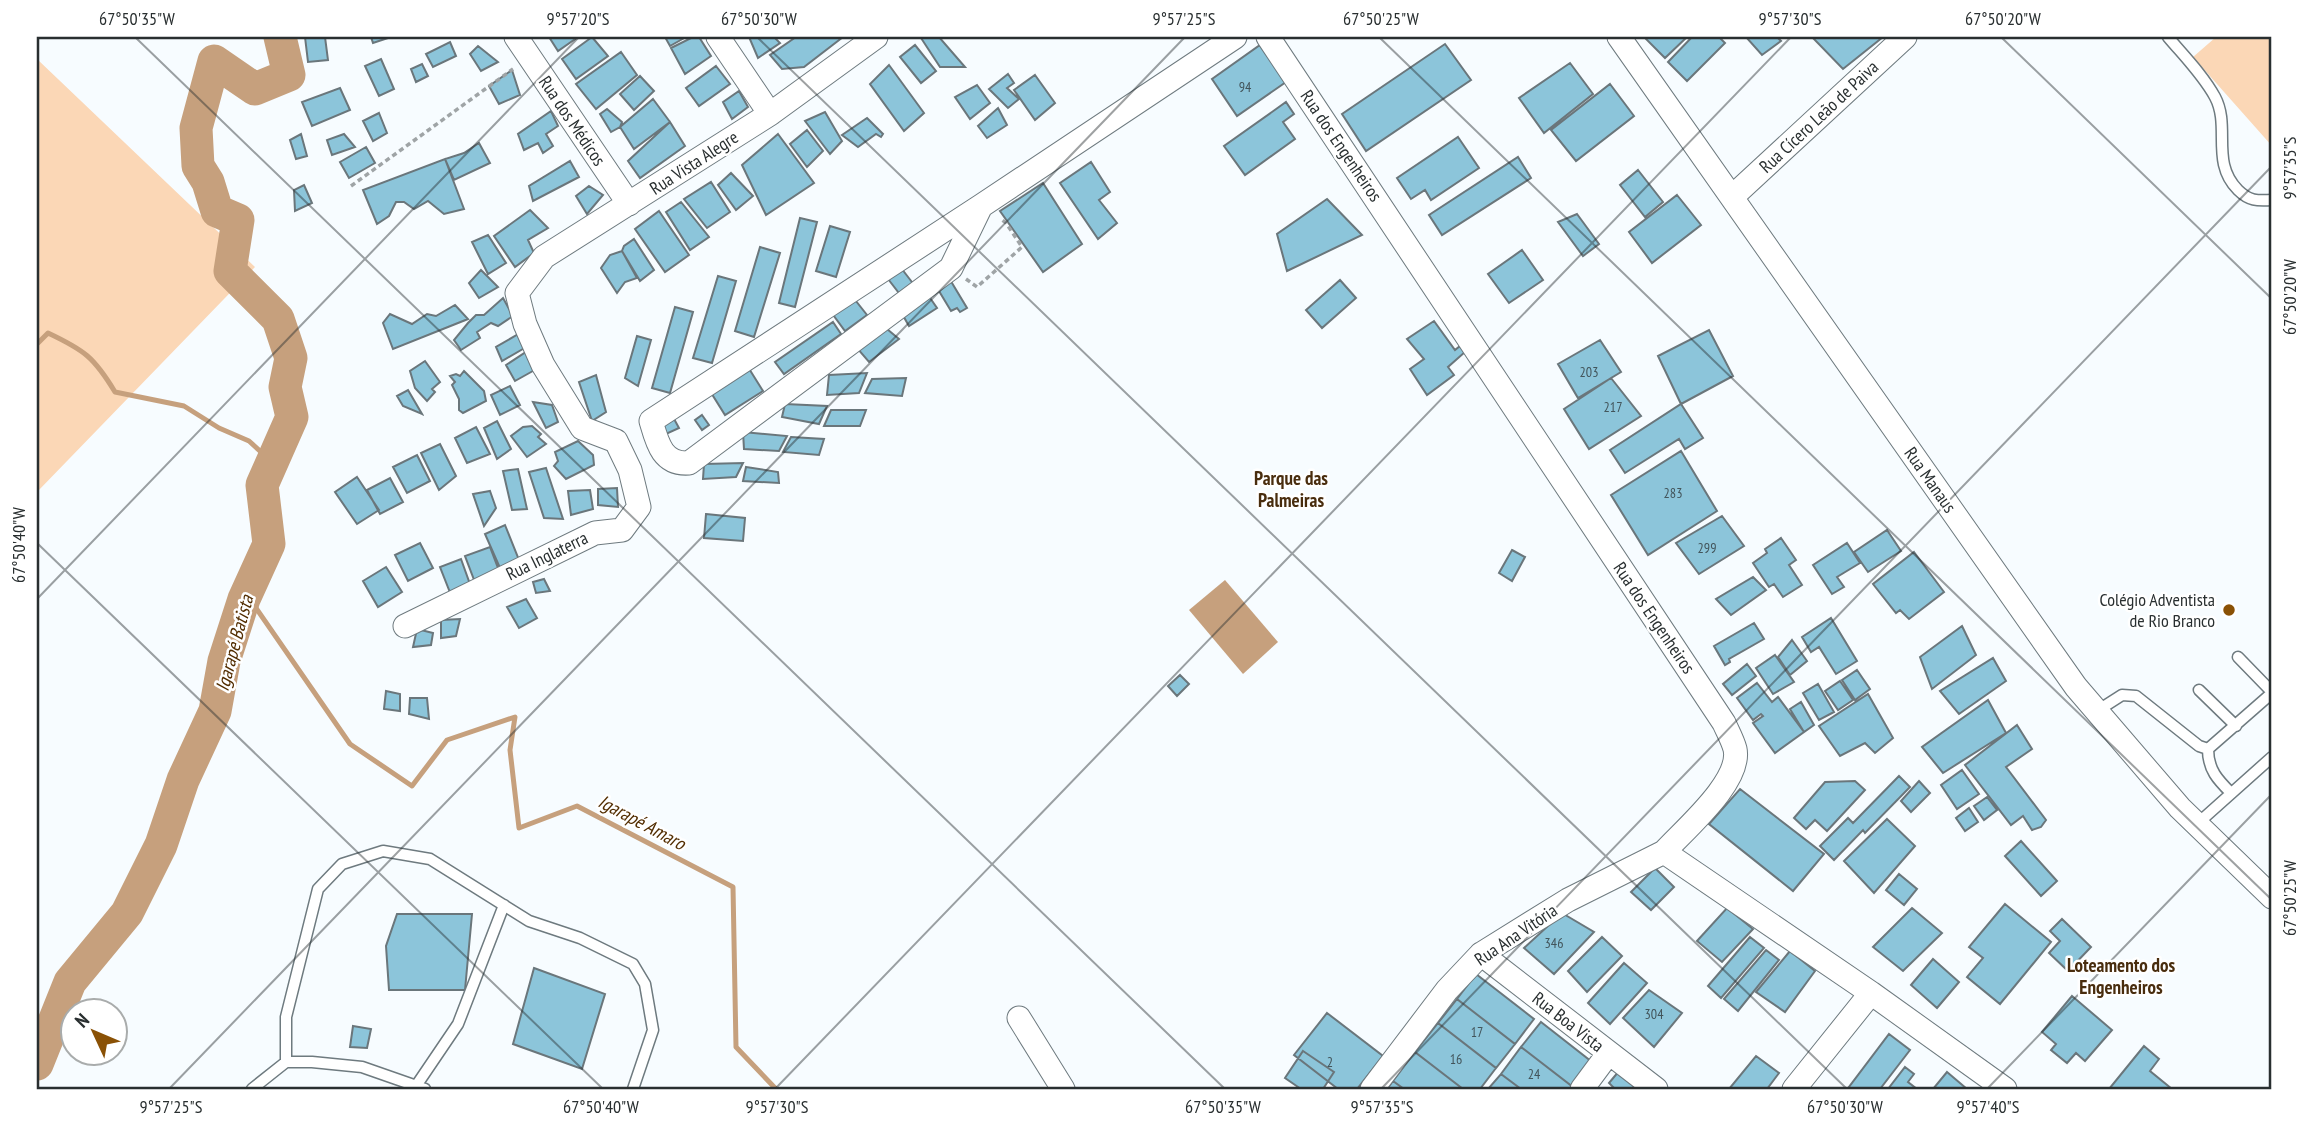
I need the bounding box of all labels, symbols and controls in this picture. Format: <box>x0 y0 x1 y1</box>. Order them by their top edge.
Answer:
text: 67°50'35"W <box>99 7 175 30</box>
text: 9°57'20"S <box>547 7 610 30</box>
text: 67°50'30"W <box>721 7 797 30</box>
text: 9°57'25"S <box>1153 7 1216 30</box>
text: 67°50'25"W <box>1343 7 1419 30</box>
text: 9°57'30"S <box>1759 7 1822 30</box>
text: 67°50'20"W <box>1965 7 2041 30</box>
street label: Rua Cícero Leão de Paiva <box>1754 56 1883 178</box>
street label: Rua dos Médicos <box>534 71 611 170</box>
house number: 94 <box>1239 78 1252 96</box>
street label: Rua dos Engenheiros <box>1296 86 1387 206</box>
street label: Rua Vista Alegre <box>645 125 742 200</box>
text: 9°57'35"S <box>2278 136 2301 199</box>
text: 67°50'20"W <box>2278 259 2301 335</box>
house number: 203 <box>1580 363 1598 381</box>
house number: 217 <box>1604 398 1622 416</box>
street label: Rua Manaus <box>1899 442 1961 517</box>
district label: Parque das Palmeiras <box>1254 466 1328 512</box>
house number: 283 <box>1664 484 1682 502</box>
text: 67°50'40"W <box>7 507 30 583</box>
street label: Rua Inglaterra <box>502 526 591 585</box>
house number: 299 <box>1698 539 1716 557</box>
street label: Rua dos Engenheiros <box>1609 558 1700 678</box>
place label: Colégio Adventista de Rio Branco <box>2099 588 2215 632</box>
water label: Igarapé Batista <box>210 591 259 694</box>
marker: Colégio Adventista de Rio Branco <box>2221 602 2237 618</box>
water label: Igarapé Amaro <box>594 789 691 856</box>
text: 67°50'25"W <box>2278 860 2301 936</box>
street label: Rua Ana Vitória <box>1470 899 1561 971</box>
house number: 346 <box>1545 934 1563 952</box>
district label: Loteamento dos Engenheiros <box>2067 953 2175 999</box>
street label: Rua Boa Vista <box>1528 986 1609 1057</box>
north arrow <box>60 996 130 1066</box>
house number: 304 <box>1645 1005 1664 1023</box>
text: N <box>70 1008 94 1032</box>
house number: 17 <box>1471 1023 1483 1041</box>
house number: 16 <box>1450 1050 1462 1068</box>
house number: 2 <box>1327 1053 1333 1071</box>
house number: 24 <box>1528 1065 1541 1083</box>
text: 9°57'25"S <box>140 1095 203 1118</box>
text: 67°50'40"W <box>563 1095 639 1118</box>
text: 9°57'30"S <box>746 1095 809 1118</box>
text: 67°50'35"W <box>1185 1095 1261 1118</box>
text: 9°57'35"S <box>1351 1095 1414 1118</box>
text: 67°50'30"W <box>1807 1095 1883 1118</box>
text: 9°57'40"S <box>1957 1095 2020 1118</box>

